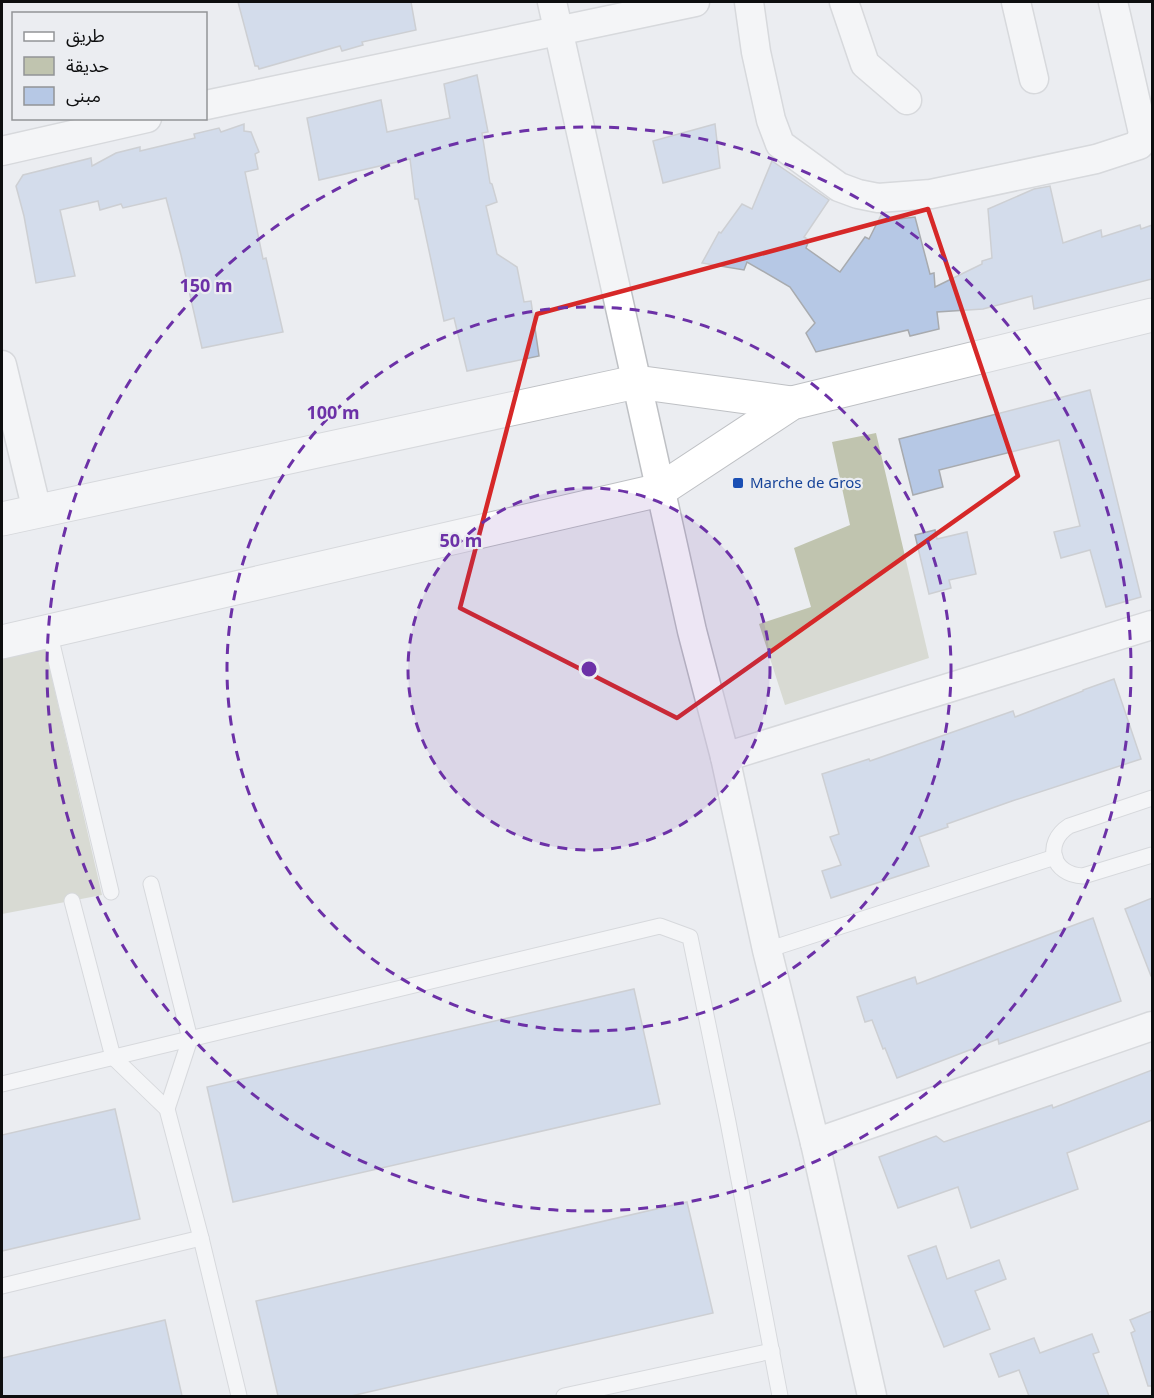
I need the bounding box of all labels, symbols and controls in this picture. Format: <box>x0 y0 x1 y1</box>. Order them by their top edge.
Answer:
legend <box>12 12 207 120</box>
text: طريق <box>66 23 105 47</box>
text: حديقة <box>66 53 109 77</box>
text: مبنى <box>66 83 101 107</box>
text: 150 m <box>179 273 233 297</box>
text: 100 m <box>306 400 360 424</box>
place label: Marche de Gros <box>750 472 861 492</box>
marker: Marche de Gros <box>731 476 745 490</box>
text: 50 m <box>440 528 482 552</box>
centre of rings <box>579 659 599 679</box>

